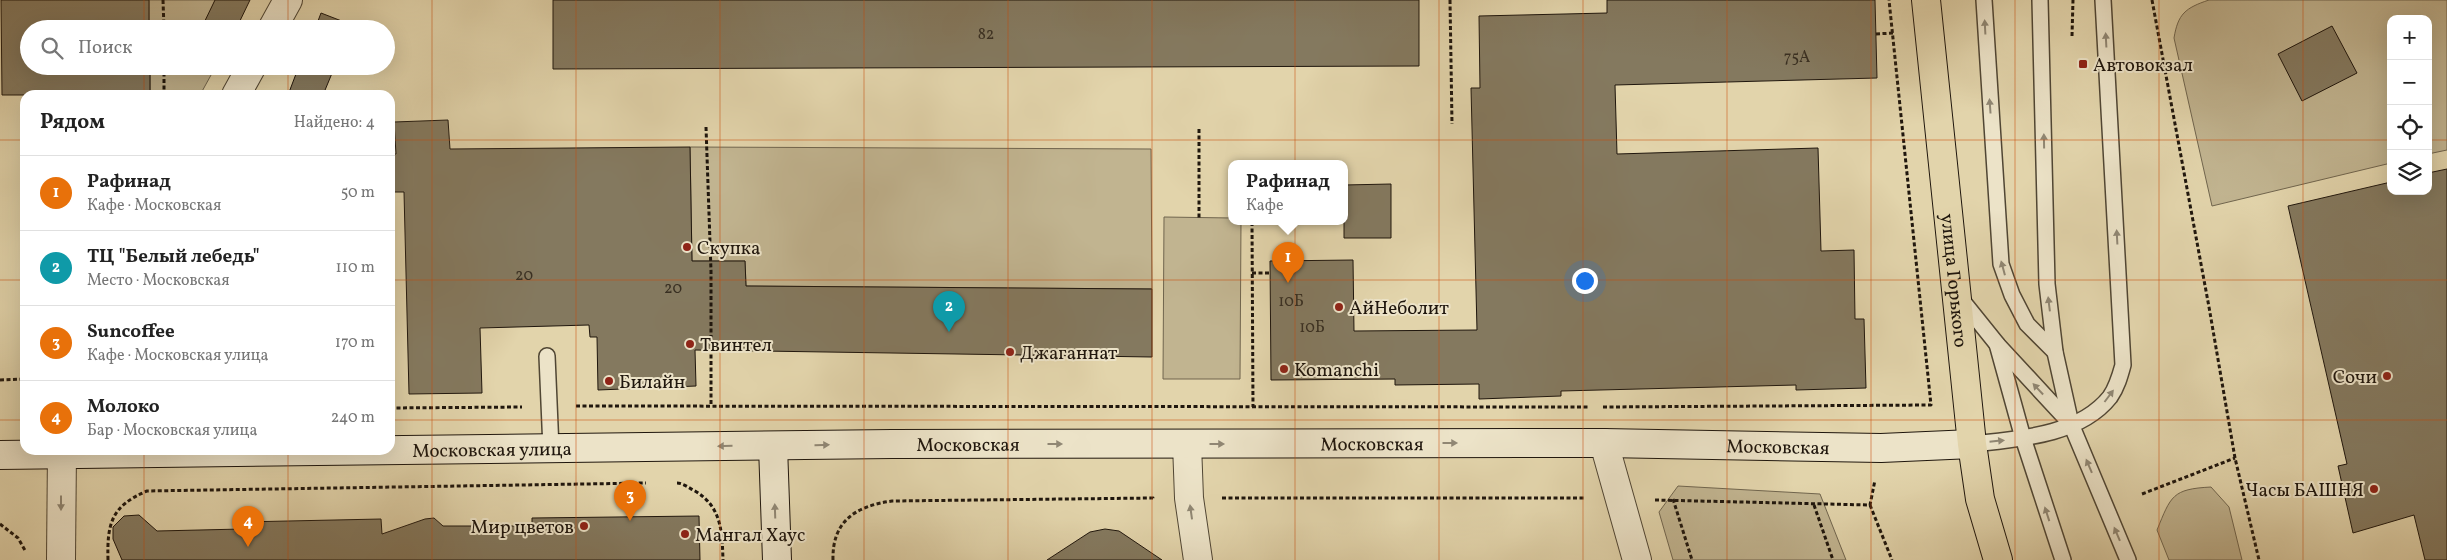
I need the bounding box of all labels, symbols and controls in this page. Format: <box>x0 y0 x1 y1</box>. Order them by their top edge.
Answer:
map controls <box>2387 15 2432 195</box>
button: + <box>2387 15 2432 60</box>
one-way arrow <box>1980 18 1988 34</box>
search box <box>20 20 395 75</box>
house number: 82 <box>978 24 994 46</box>
one-way arrow <box>2102 31 2110 47</box>
icon: search <box>38 34 66 62</box>
text: Поиск <box>78 35 132 61</box>
house number: 75А <box>1784 47 1810 69</box>
place label: Автовокзал <box>2093 53 2193 79</box>
marker: Автовокзал <box>2077 58 2089 70</box>
button: − <box>2387 60 2432 105</box>
one-way arrow <box>1985 98 1993 114</box>
button: locate <box>2387 105 2432 150</box>
text: Рядом <box>40 108 105 137</box>
text: Найдено: 4 <box>294 112 375 134</box>
one-way arrow <box>2040 133 2048 149</box>
button: layers <box>2387 150 2432 195</box>
popup <box>1228 160 1348 225</box>
text: Рафинад <box>87 169 171 195</box>
text: Рафинад <box>1246 169 1330 195</box>
text: 1 <box>53 182 59 204</box>
text: 50 m <box>341 182 375 204</box>
text: Кафе · Московская <box>87 195 221 217</box>
text: Кафе <box>1246 195 1284 217</box>
street label: улица Горького <box>1933 212 1973 349</box>
one-way arrow <box>2113 229 2121 245</box>
place label: Скупка <box>697 236 760 262</box>
marker: Скупка <box>681 241 693 253</box>
pin: 1 <box>1272 242 1304 283</box>
text: ТЦ "Белый лебедь" <box>87 244 260 270</box>
text: 2 <box>52 257 60 279</box>
text: 110 m <box>336 257 375 279</box>
one-way arrow <box>1999 260 2007 275</box>
house number: 20 <box>515 265 533 287</box>
your location <box>1572 268 1598 294</box>
text: Место · Московская <box>87 270 230 292</box>
house number: 20 <box>664 278 682 300</box>
pin: 2 <box>933 291 965 332</box>
house number: 10Б <box>1278 291 1304 313</box>
one-way arrow <box>2045 295 2053 311</box>
place label: АйНеболит <box>1349 296 1449 322</box>
marker: АйНеболит <box>1333 301 1345 313</box>
house number: 10Б <box>1299 317 1325 339</box>
text: Suncoffee <box>87 319 175 345</box>
text: 3 <box>52 332 60 354</box>
text: 170 m <box>335 332 375 354</box>
place label: Твинтел <box>700 333 772 359</box>
marker: Твинтел <box>684 338 696 350</box>
place label: Джаганнат <box>1020 341 1118 367</box>
text: Кафе · Московская улица <box>87 345 269 367</box>
marker: Джаганнат <box>1004 346 1016 358</box>
place label: Komanchi <box>1294 358 1379 384</box>
marker: Komanchi <box>1278 363 1290 375</box>
place label: Сочи <box>2333 365 2377 391</box>
place label: Билайн <box>619 370 685 396</box>
marker: Сочи <box>2381 370 2393 382</box>
marker: Билайн <box>603 375 615 387</box>
one-way arrow <box>2032 383 2044 395</box>
one-way arrow <box>2104 389 2114 403</box>
text: Молоко <box>87 394 160 420</box>
text: 4 <box>51 407 61 429</box>
text: 240 m <box>331 407 375 429</box>
text: Бар · Московская улица <box>87 420 257 442</box>
street label: Московская <box>1320 432 1424 458</box>
street label: Московская <box>916 433 1020 459</box>
street label: Московская <box>1726 434 1830 462</box>
street label: Московская улица <box>412 437 572 465</box>
one-way arrow <box>1989 437 2005 445</box>
one-way arrow <box>1442 439 1458 447</box>
one-way arrow <box>1047 440 1063 448</box>
one-way arrow <box>1209 440 1225 448</box>
one-way arrow <box>814 441 830 449</box>
one-way arrow <box>716 442 732 450</box>
one-way arrow <box>2084 459 2092 474</box>
place label: Часы БАШНЯ <box>2245 478 2364 504</box>
pin: 3 <box>614 480 646 521</box>
marker: Часы БАШНЯ <box>2368 483 2380 495</box>
one-way arrow <box>57 496 65 512</box>
one-way arrow <box>771 503 779 519</box>
one-way arrow <box>1187 503 1195 519</box>
pin: 4 <box>232 506 264 547</box>
one-way arrow <box>2042 506 2050 521</box>
place label: Мир цветов <box>470 515 574 541</box>
marker: Мир цветов <box>578 520 590 532</box>
place label: Мангал Хаус <box>695 523 805 549</box>
one-way arrow <box>2113 527 2121 541</box>
marker: Мангал Хаус <box>679 528 691 540</box>

